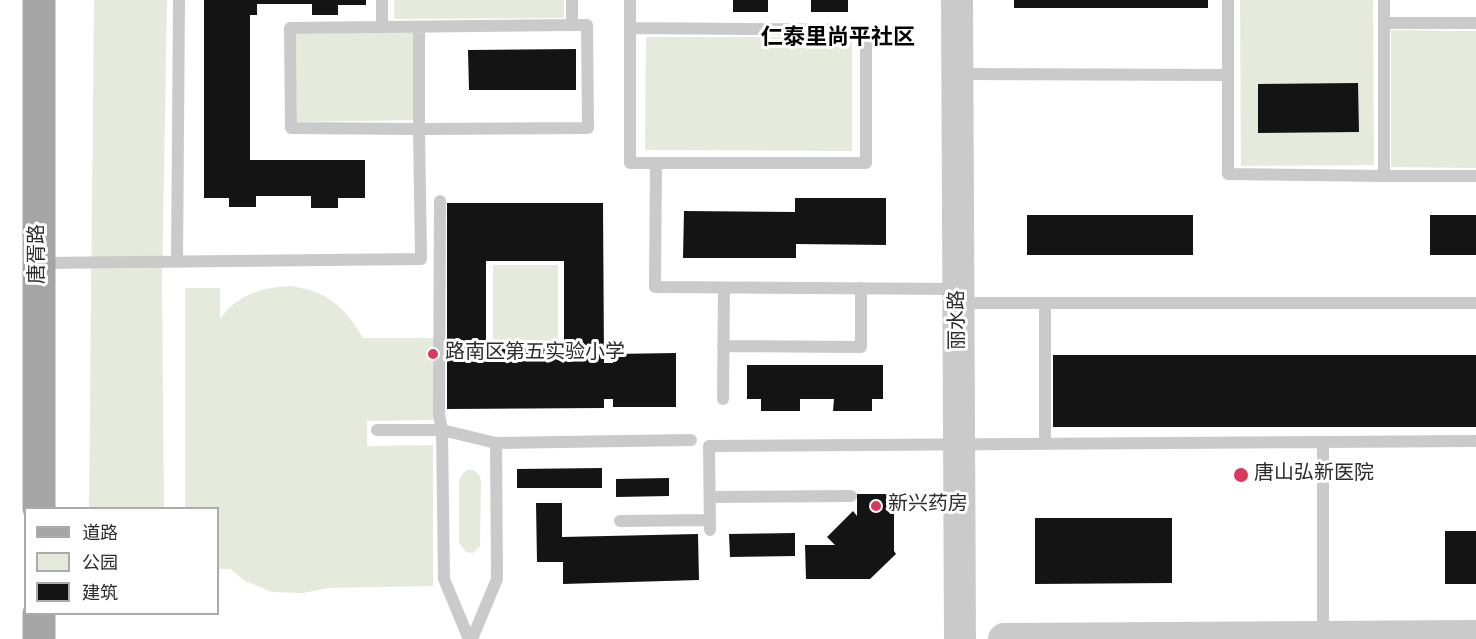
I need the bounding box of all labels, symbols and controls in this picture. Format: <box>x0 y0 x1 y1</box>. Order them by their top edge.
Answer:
district label: 仁泰里尚平社区 <box>761 26 915 52</box>
street label: 唐胥路 <box>27 224 51 284</box>
street label: 丽水路 <box>947 290 971 350</box>
place label: 路南区第五实验小学 <box>445 342 625 366</box>
marker: 路南区第五实验小学 <box>426 347 440 361</box>
place label: 唐山弘新医院 <box>1254 463 1374 487</box>
marker: 唐山弘新医院 <box>1232 466 1250 484</box>
place label: 新兴药房 <box>888 494 968 518</box>
marker: 新兴药房 <box>869 499 883 513</box>
legend <box>24 507 219 615</box>
text: 道路 <box>82 521 118 546</box>
text: 公园 <box>82 551 118 576</box>
text: 建筑 <box>82 581 118 606</box>

